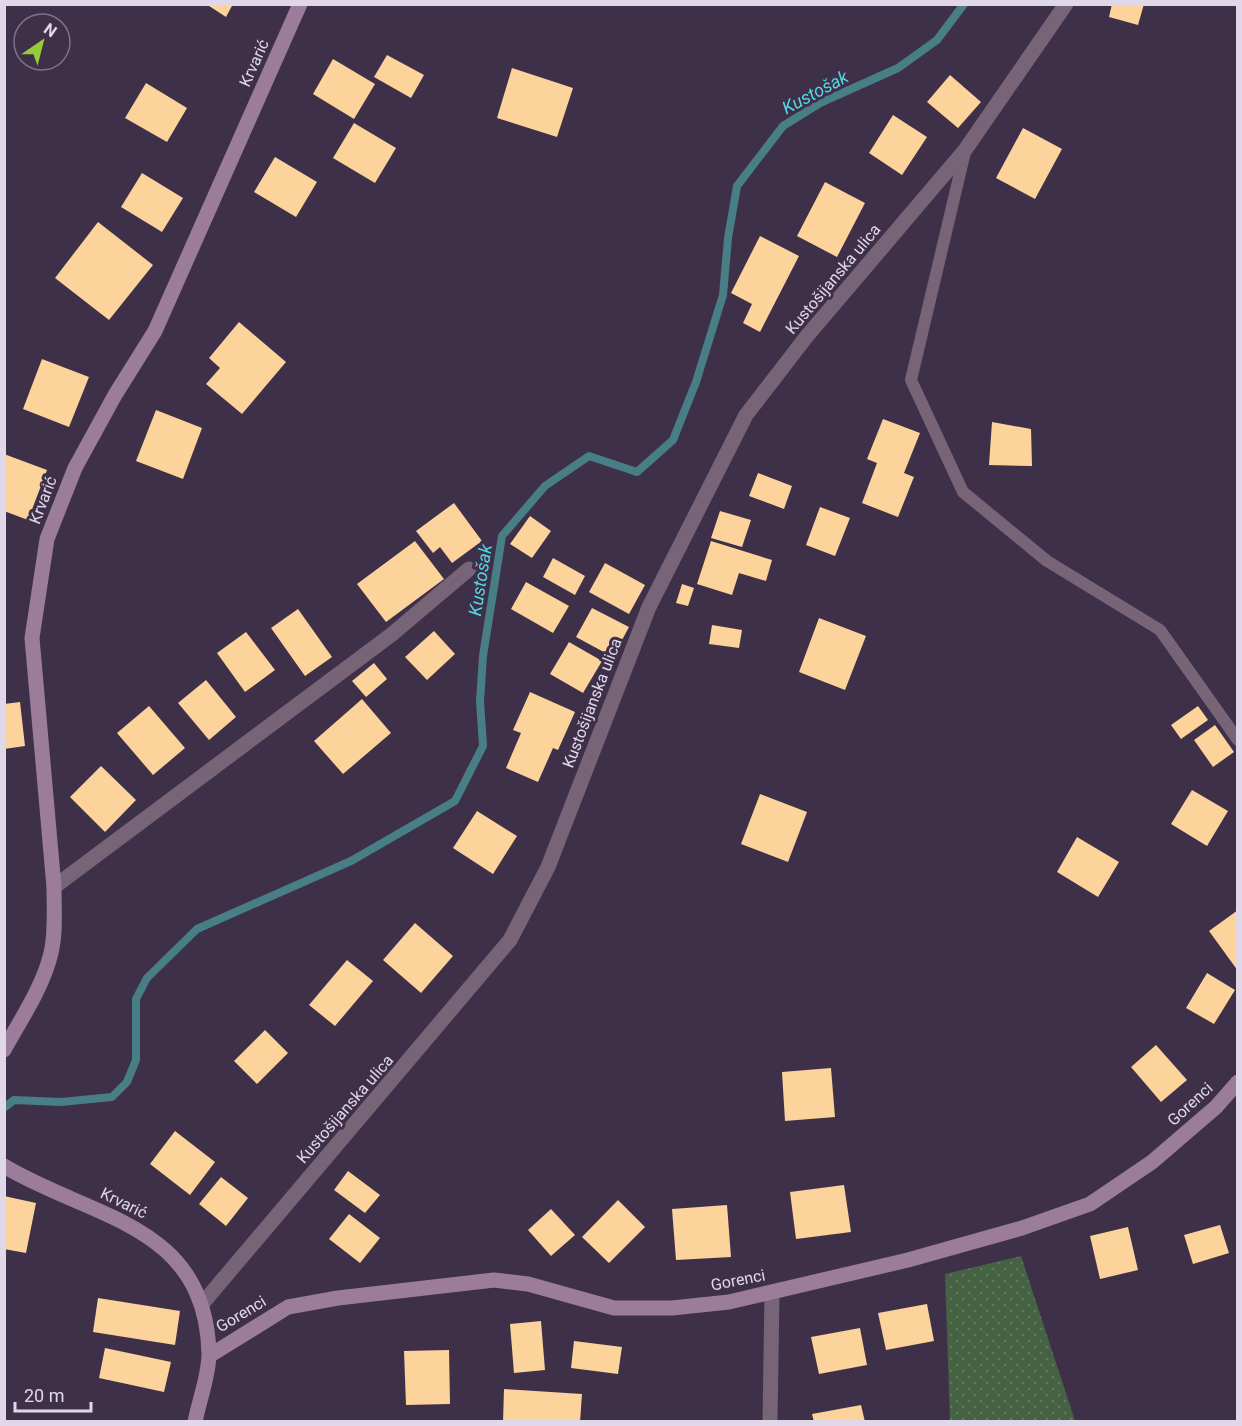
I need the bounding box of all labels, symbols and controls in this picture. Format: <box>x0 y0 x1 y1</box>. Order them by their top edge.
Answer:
north arrow <box>12 12 72 72</box>
text: N <box>40 19 60 41</box>
street label: Krvarić <box>235 36 273 90</box>
water label: Kustošak <box>778 65 853 118</box>
street label: Kustošijanska ulica <box>782 220 884 338</box>
street label: Krvarić <box>25 473 61 527</box>
water label: Kustošak <box>464 542 496 617</box>
street label: Kustošijanska ulica <box>559 635 625 771</box>
street label: Kustošijanska ulica <box>293 1051 397 1167</box>
street label: Gorenci <box>1163 1078 1217 1130</box>
street label: Krvarić <box>98 1184 150 1222</box>
street label: Gorenci <box>709 1265 767 1295</box>
street label: Gorenci <box>213 1292 269 1336</box>
scale bar <box>15 1375 92 1413</box>
text: 20 m <box>24 1385 64 1406</box>

